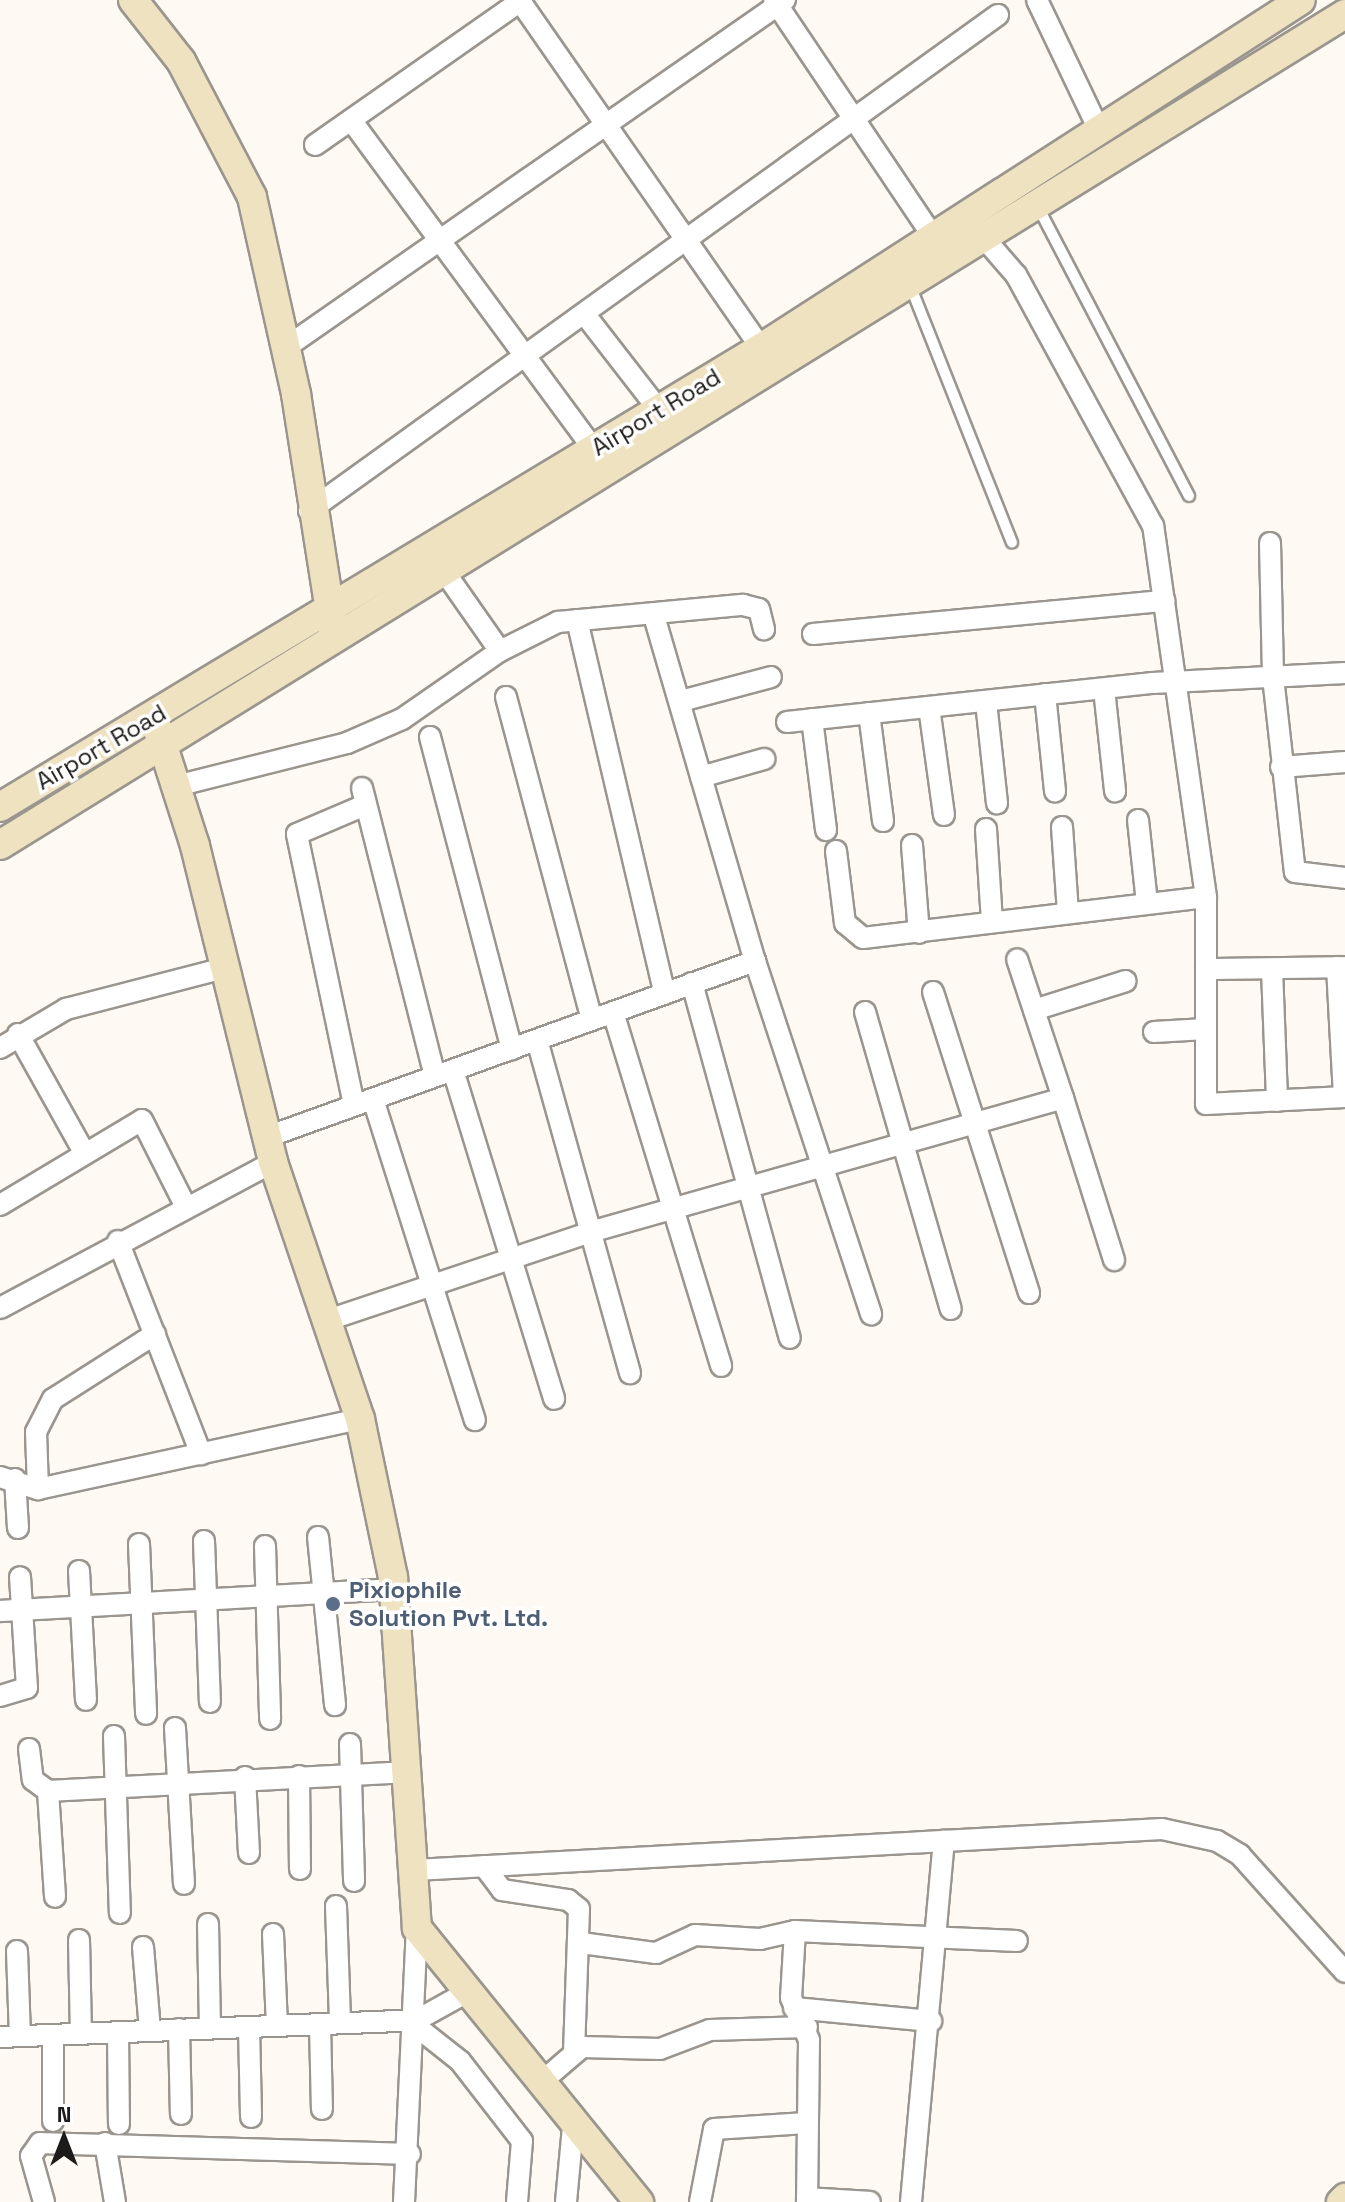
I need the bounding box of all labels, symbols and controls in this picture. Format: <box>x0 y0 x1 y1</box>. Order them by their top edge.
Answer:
street label: Airport Road <box>586 362 726 462</box>
street label: Airport Road <box>31 698 171 796</box>
place label: Pixiophile Solution Pvt. Ltd. <box>349 1576 549 1632</box>
marker: Pixiophile Solution Pvt. Ltd. <box>324 1595 342 1613</box>
north arrow <box>24 2098 104 2178</box>
text: N <box>57 2100 71 2128</box>

